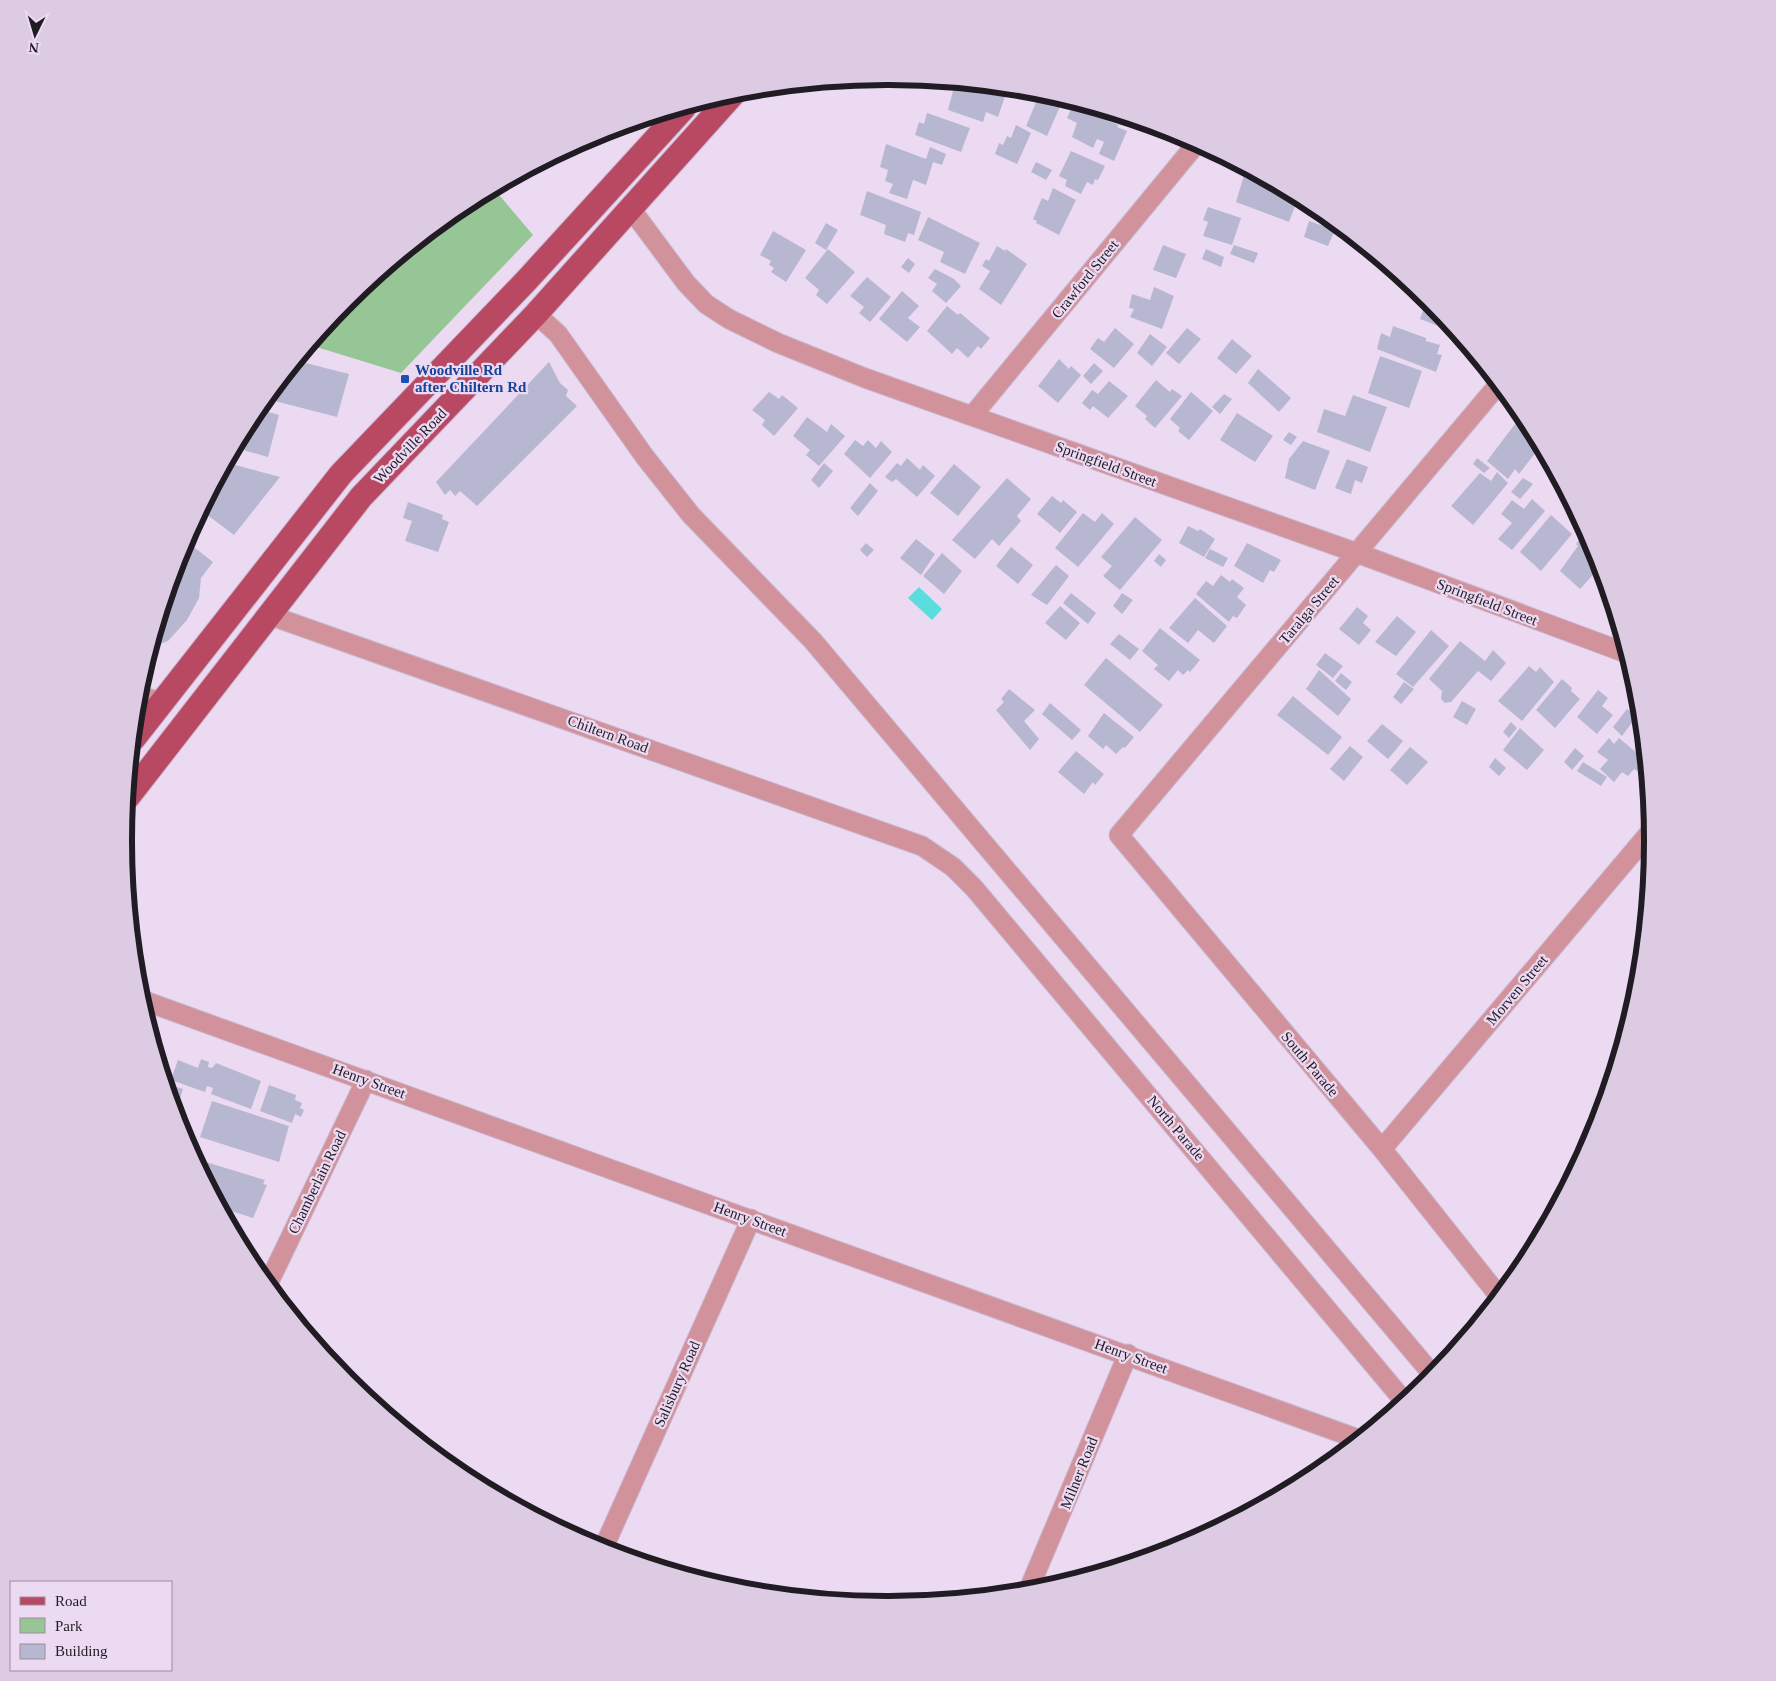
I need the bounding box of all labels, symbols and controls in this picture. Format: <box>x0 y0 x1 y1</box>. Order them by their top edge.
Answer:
north arrow <box>10 10 60 60</box>
text: N <box>28 40 40 55</box>
street label: Crawford Street <box>1049 236 1122 321</box>
place label: Woodville Rd after Chiltern Rd <box>415 362 527 395</box>
marker: Woodville Rd after Chiltern Rd <box>399 373 411 385</box>
street label: Woodville Road <box>370 405 450 487</box>
street label: Springfield Street <box>1053 438 1159 490</box>
street label: Taralga Street <box>1276 572 1342 647</box>
street label: Springfield Street <box>1435 575 1540 629</box>
street label: Chiltern Road <box>566 712 651 756</box>
street label: Morven Street <box>1483 951 1551 1028</box>
street label: South Parade <box>1278 1028 1342 1100</box>
street label: Henry Street <box>330 1060 408 1102</box>
street label: North Parade <box>1144 1092 1208 1164</box>
street label: Chamberlain Road <box>285 1127 349 1236</box>
street label: Henry Street <box>711 1198 789 1240</box>
street label: Henry Street <box>1092 1335 1170 1377</box>
street label: Salisbury Road <box>651 1338 703 1429</box>
street label: Milner Road <box>1057 1434 1101 1511</box>
legend <box>10 1581 172 1671</box>
text: Road <box>55 1593 87 1609</box>
text: Park <box>55 1618 83 1634</box>
text: Building <box>55 1643 108 1659</box>

